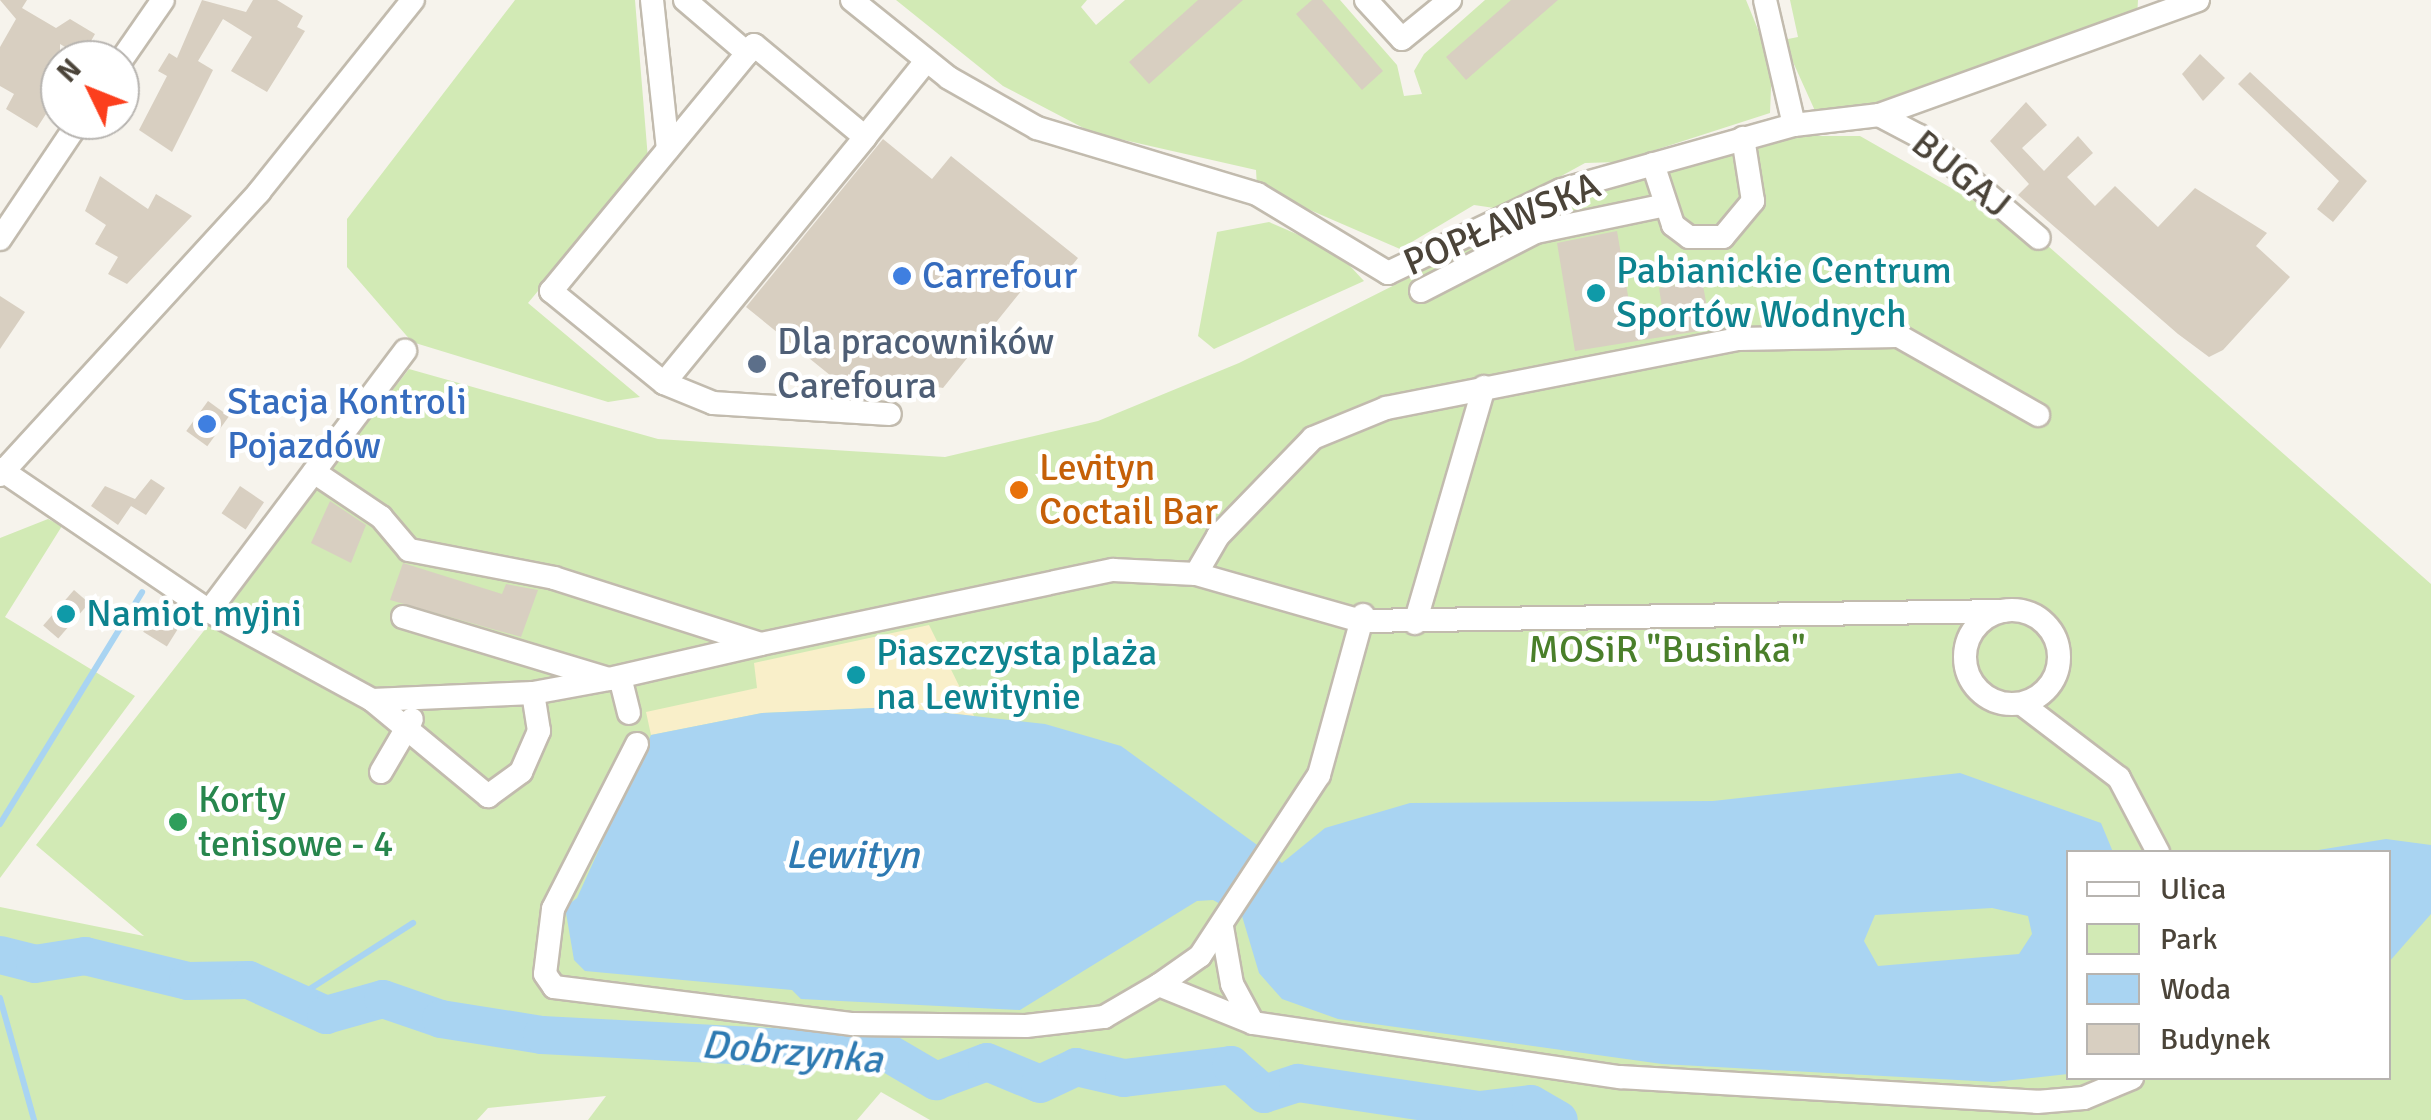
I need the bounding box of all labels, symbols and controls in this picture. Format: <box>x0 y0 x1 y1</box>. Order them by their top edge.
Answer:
north arrow <box>40 40 140 140</box>
text: N <box>50 52 89 90</box>
street label: BUGAJ <box>1903 121 2019 227</box>
street label: POPŁAWSKA <box>1397 162 1607 286</box>
place label: Pabianickie Centrum Sportów Wodnych <box>1616 248 1952 338</box>
place label: Carrefour <box>922 253 1077 299</box>
marker: Carrefour <box>891 265 913 287</box>
marker: Pabianickie Centrum Sportów Wodnych <box>1585 282 1607 304</box>
place label: Dla pracowników Carefoura <box>777 319 1054 408</box>
marker: Dla pracowników Carefoura <box>746 353 768 375</box>
place label: Stacja Kontroli Pojazdów <box>227 379 467 468</box>
marker: Stacja Kontroli Pojazdów <box>196 413 218 435</box>
place label: Levityn Coctail Bar <box>1039 445 1218 534</box>
marker: Levityn Coctail Bar <box>1008 479 1030 501</box>
place label: Namiot myjni <box>86 591 302 637</box>
marker: Namiot myjni <box>55 603 77 625</box>
park label: MOSiR "Businka" <box>1528 627 1806 673</box>
place label: Piaszczysta plaża na Lewitynie <box>876 630 1157 719</box>
marker: Piaszczysta plaża na Lewitynie <box>845 664 867 686</box>
place label: Korty tenisowe - 4 <box>198 777 394 866</box>
marker: Korty tenisowe - 4 <box>167 811 189 833</box>
water label: Lewityn <box>785 831 919 879</box>
legend <box>2066 850 2391 1080</box>
text: Ulica <box>2160 871 2226 908</box>
text: Park <box>2160 921 2218 958</box>
text: Woda <box>2160 971 2231 1008</box>
water label: Dobrzynka <box>699 1020 885 1084</box>
text: Budynek <box>2160 1021 2271 1058</box>

